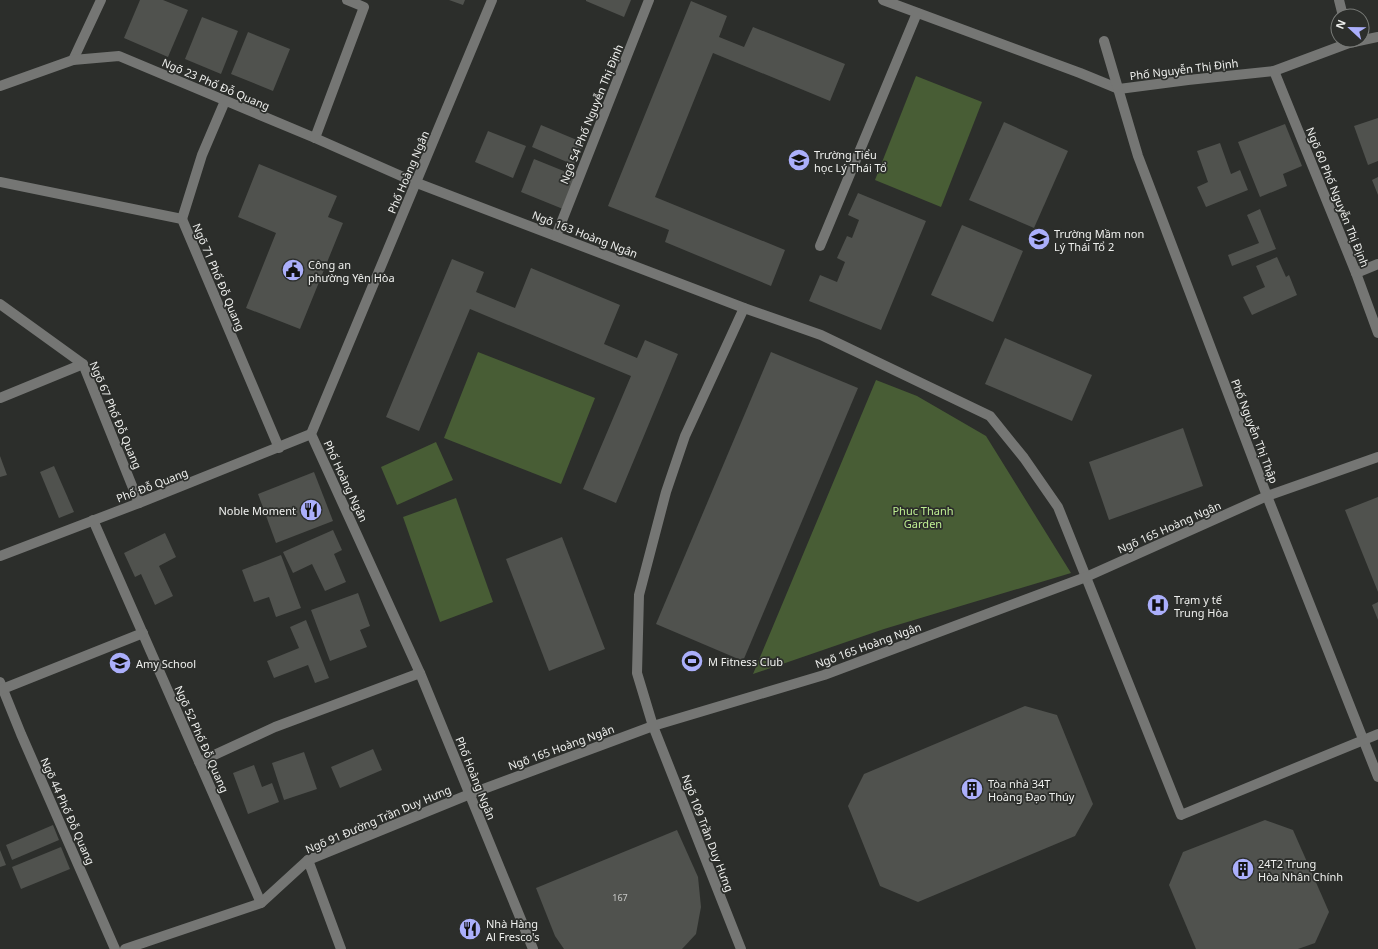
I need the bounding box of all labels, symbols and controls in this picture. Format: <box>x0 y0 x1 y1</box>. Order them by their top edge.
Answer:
north arrow <box>1330 8 1370 48</box>
text: N <box>1332 17 1349 31</box>
street label: Ngõ 54 Phố Nguyễn Thị Định <box>556 42 626 186</box>
street label: Ngõ 23 Phố Đỗ Quang <box>160 54 272 114</box>
street label: Phố Nguyễn Thị Định <box>1129 55 1239 83</box>
street label: Ngõ 60 Phố Nguyễn Thị Định <box>1303 125 1373 269</box>
street label: Phố Hoàng Ngân <box>384 128 432 216</box>
school or university icon: Trường Tiểu học Lý Thái Tổ <box>786 147 812 173</box>
place label: Trường Tiểu học Lý Thái Tổ <box>814 147 887 175</box>
street label: Ngõ 163 Hoàng Ngân <box>530 207 640 261</box>
street label: Ngõ 71 Phố Đỗ Quang <box>189 221 249 333</box>
school or university icon: Trường Mầm non Lý Thái Tổ 2 <box>1026 226 1052 252</box>
place label: Trường Mầm non Lý Thái Tổ 2 <box>1054 226 1144 254</box>
public building icon: Công an phường Yên Hòa <box>280 257 306 283</box>
place label: Công an phường Yên Hòa <box>308 257 395 285</box>
street label: Ngõ 67 Phố Đỗ Quang <box>86 359 146 471</box>
street label: Phố Nguyễn Thị Thập <box>1228 377 1282 486</box>
street label: Phố Hoàng Ngân <box>321 438 371 524</box>
street label: Phố Đỗ Quang <box>114 464 190 506</box>
restaurant icon: Noble Moment <box>298 497 324 523</box>
street label: Ngõ 165 Hoàng Ngân <box>1115 497 1223 557</box>
place label: Noble Moment <box>218 503 296 518</box>
park label: Phuc Thanh Garden <box>892 503 954 531</box>
hospital icon: Trạm y tế Trung Hòa <box>1145 592 1171 618</box>
place label: Trạm y tế Trung Hòa <box>1174 592 1228 620</box>
street label: Ngõ 165 Hoàng Ngân <box>813 619 923 671</box>
sports icon: M Fitness Club <box>679 648 705 674</box>
school or university icon: Amy School <box>107 650 133 676</box>
place label: M Fitness Club <box>708 654 783 669</box>
place label: Amy School <box>136 656 196 671</box>
street label: Ngõ 52 Phố Đỗ Quang <box>172 683 232 795</box>
street label: Ngõ 165 Hoàng Ngân <box>506 721 616 773</box>
street label: Phố Hoàng Ngân <box>452 734 500 822</box>
street label: Ngõ 44 Phố Đỗ Quang <box>38 755 98 867</box>
street label: Ngõ 109 Trần Duy Hưng <box>679 772 737 894</box>
building icon: Tòa nhà 34T Hoàng Đạo Thúy <box>959 776 985 802</box>
place label: Tòa nhà 34T Hoàng Đạo Thúy <box>988 776 1075 804</box>
street label: Ngõ 91 Đường Trần Duy Hưng <box>303 781 453 857</box>
building icon: 24T2 Trung Hòa Nhân Chính <box>1230 856 1256 882</box>
place label: 24T2 Trung Hòa Nhân Chính <box>1258 856 1343 884</box>
house number: 167 <box>612 891 628 904</box>
restaurant icon: Nhà Hàng Al Fresco's <box>457 916 483 942</box>
place label: Nhà Hàng Al Fresco's <box>486 916 539 944</box>

